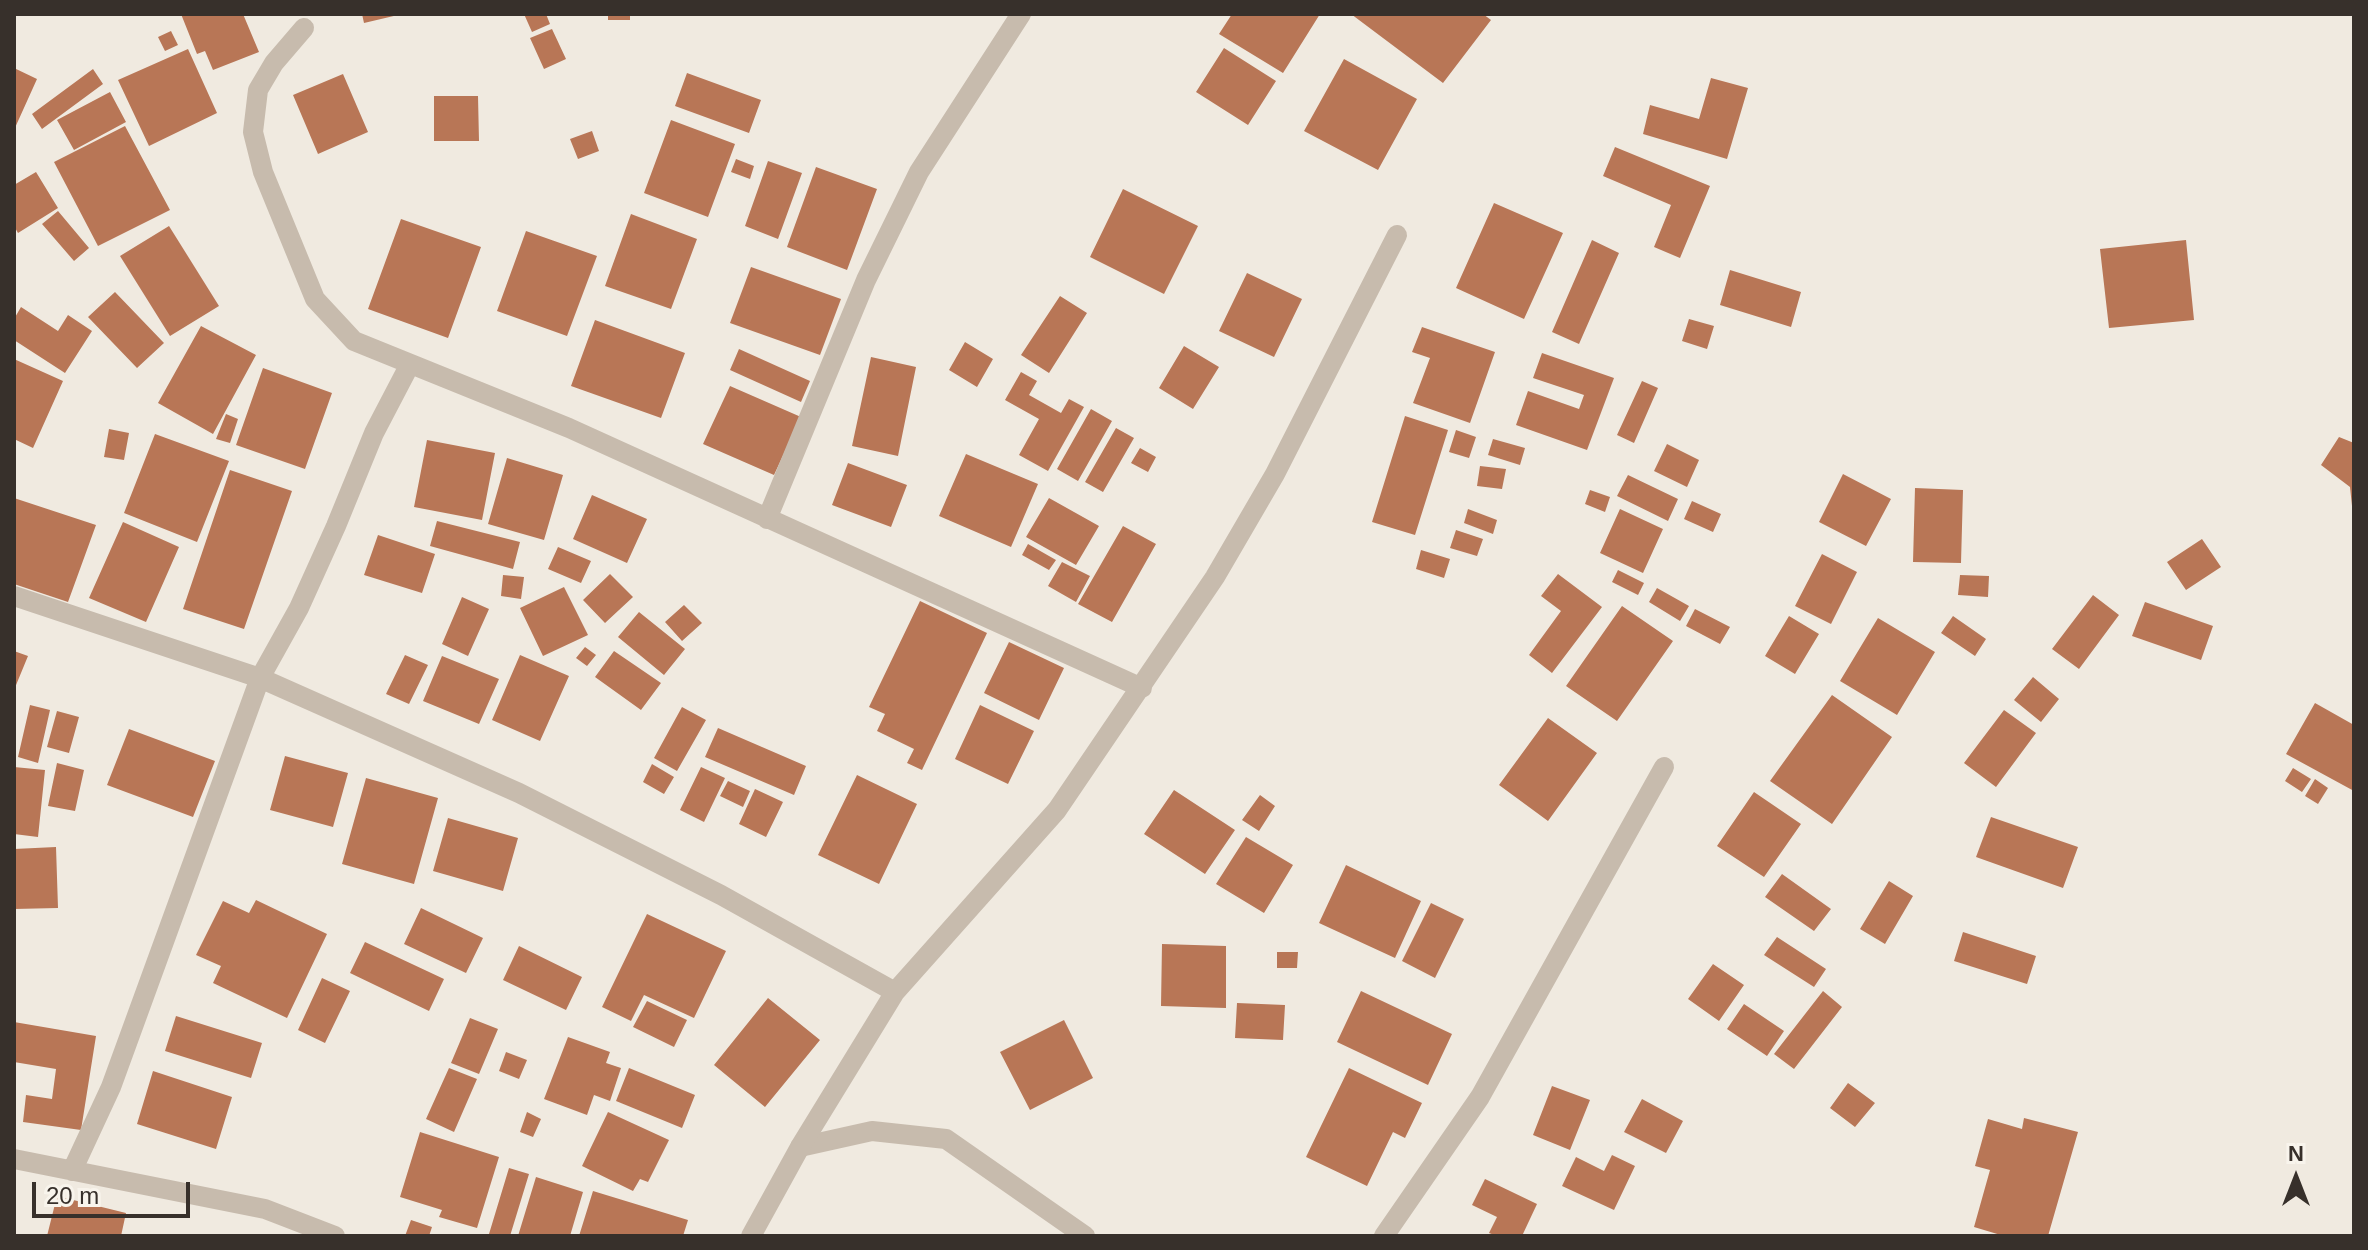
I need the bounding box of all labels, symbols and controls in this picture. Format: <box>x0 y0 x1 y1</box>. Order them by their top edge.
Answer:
north arrow <box>2256 1138 2336 1218</box>
text: N <box>2288 1141 2304 1166</box>
scale bar <box>36 1166 194 1216</box>
text: 20 m <box>46 1182 99 1209</box>

